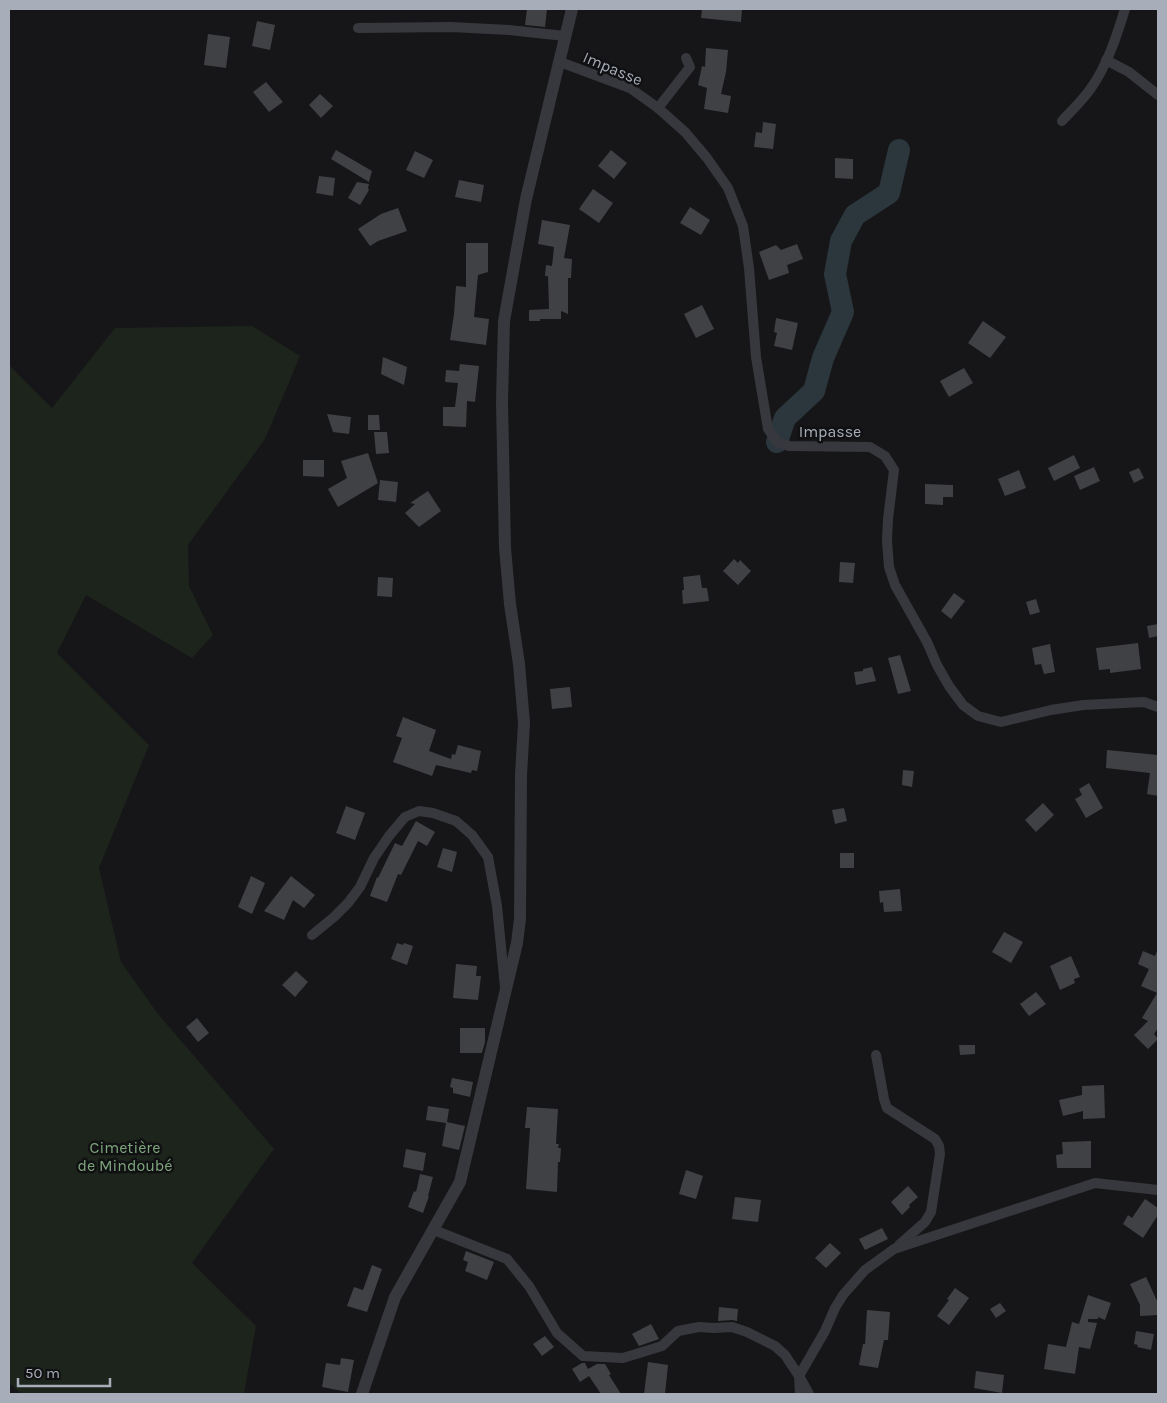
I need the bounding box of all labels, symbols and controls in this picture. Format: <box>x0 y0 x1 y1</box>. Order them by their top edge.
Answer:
street label: Impasse <box>580 47 645 89</box>
street label: Impasse <box>799 422 861 441</box>
park label: Cimetière de Mindoubé <box>77 1138 173 1175</box>
scale bar <box>18 1356 110 1388</box>
text: 50 m <box>25 1364 60 1382</box>

